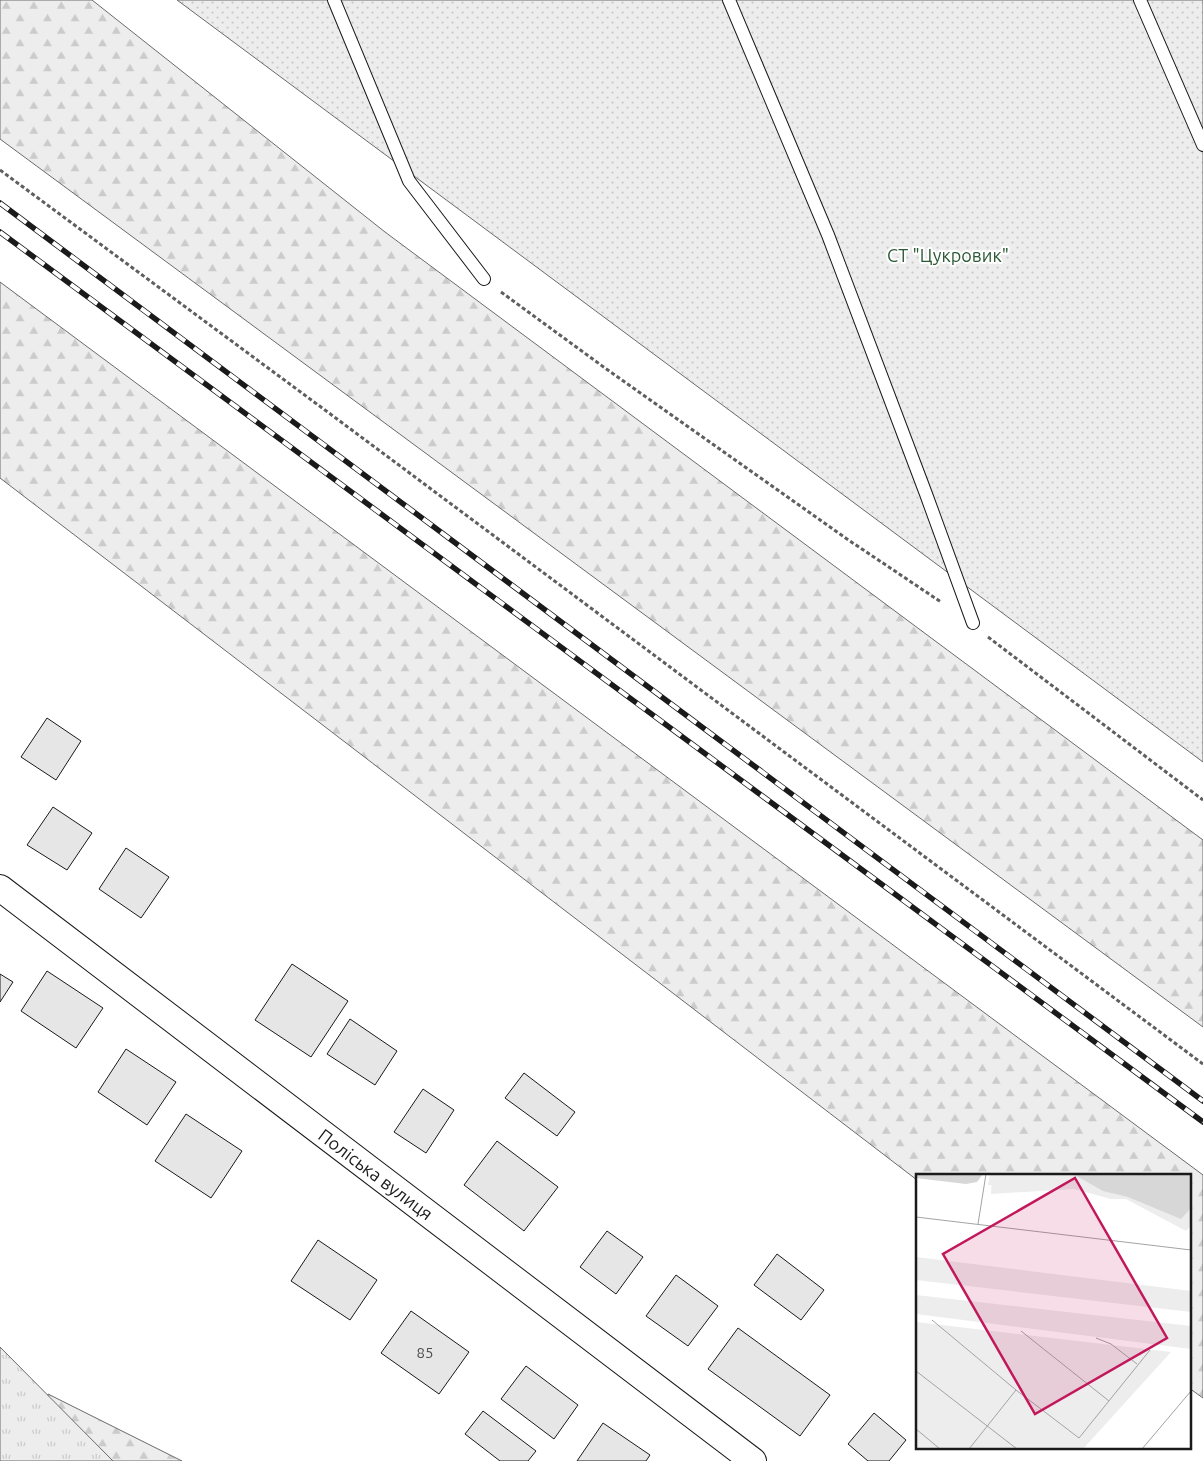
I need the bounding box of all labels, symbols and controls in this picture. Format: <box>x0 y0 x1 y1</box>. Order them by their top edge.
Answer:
park label: СТ "Цукровик" <box>887 245 1009 265</box>
street label: Поліська вулиця <box>315 1125 437 1223</box>
inset map <box>916 1174 1190 1448</box>
house number: 85 <box>417 1344 433 1361</box>

